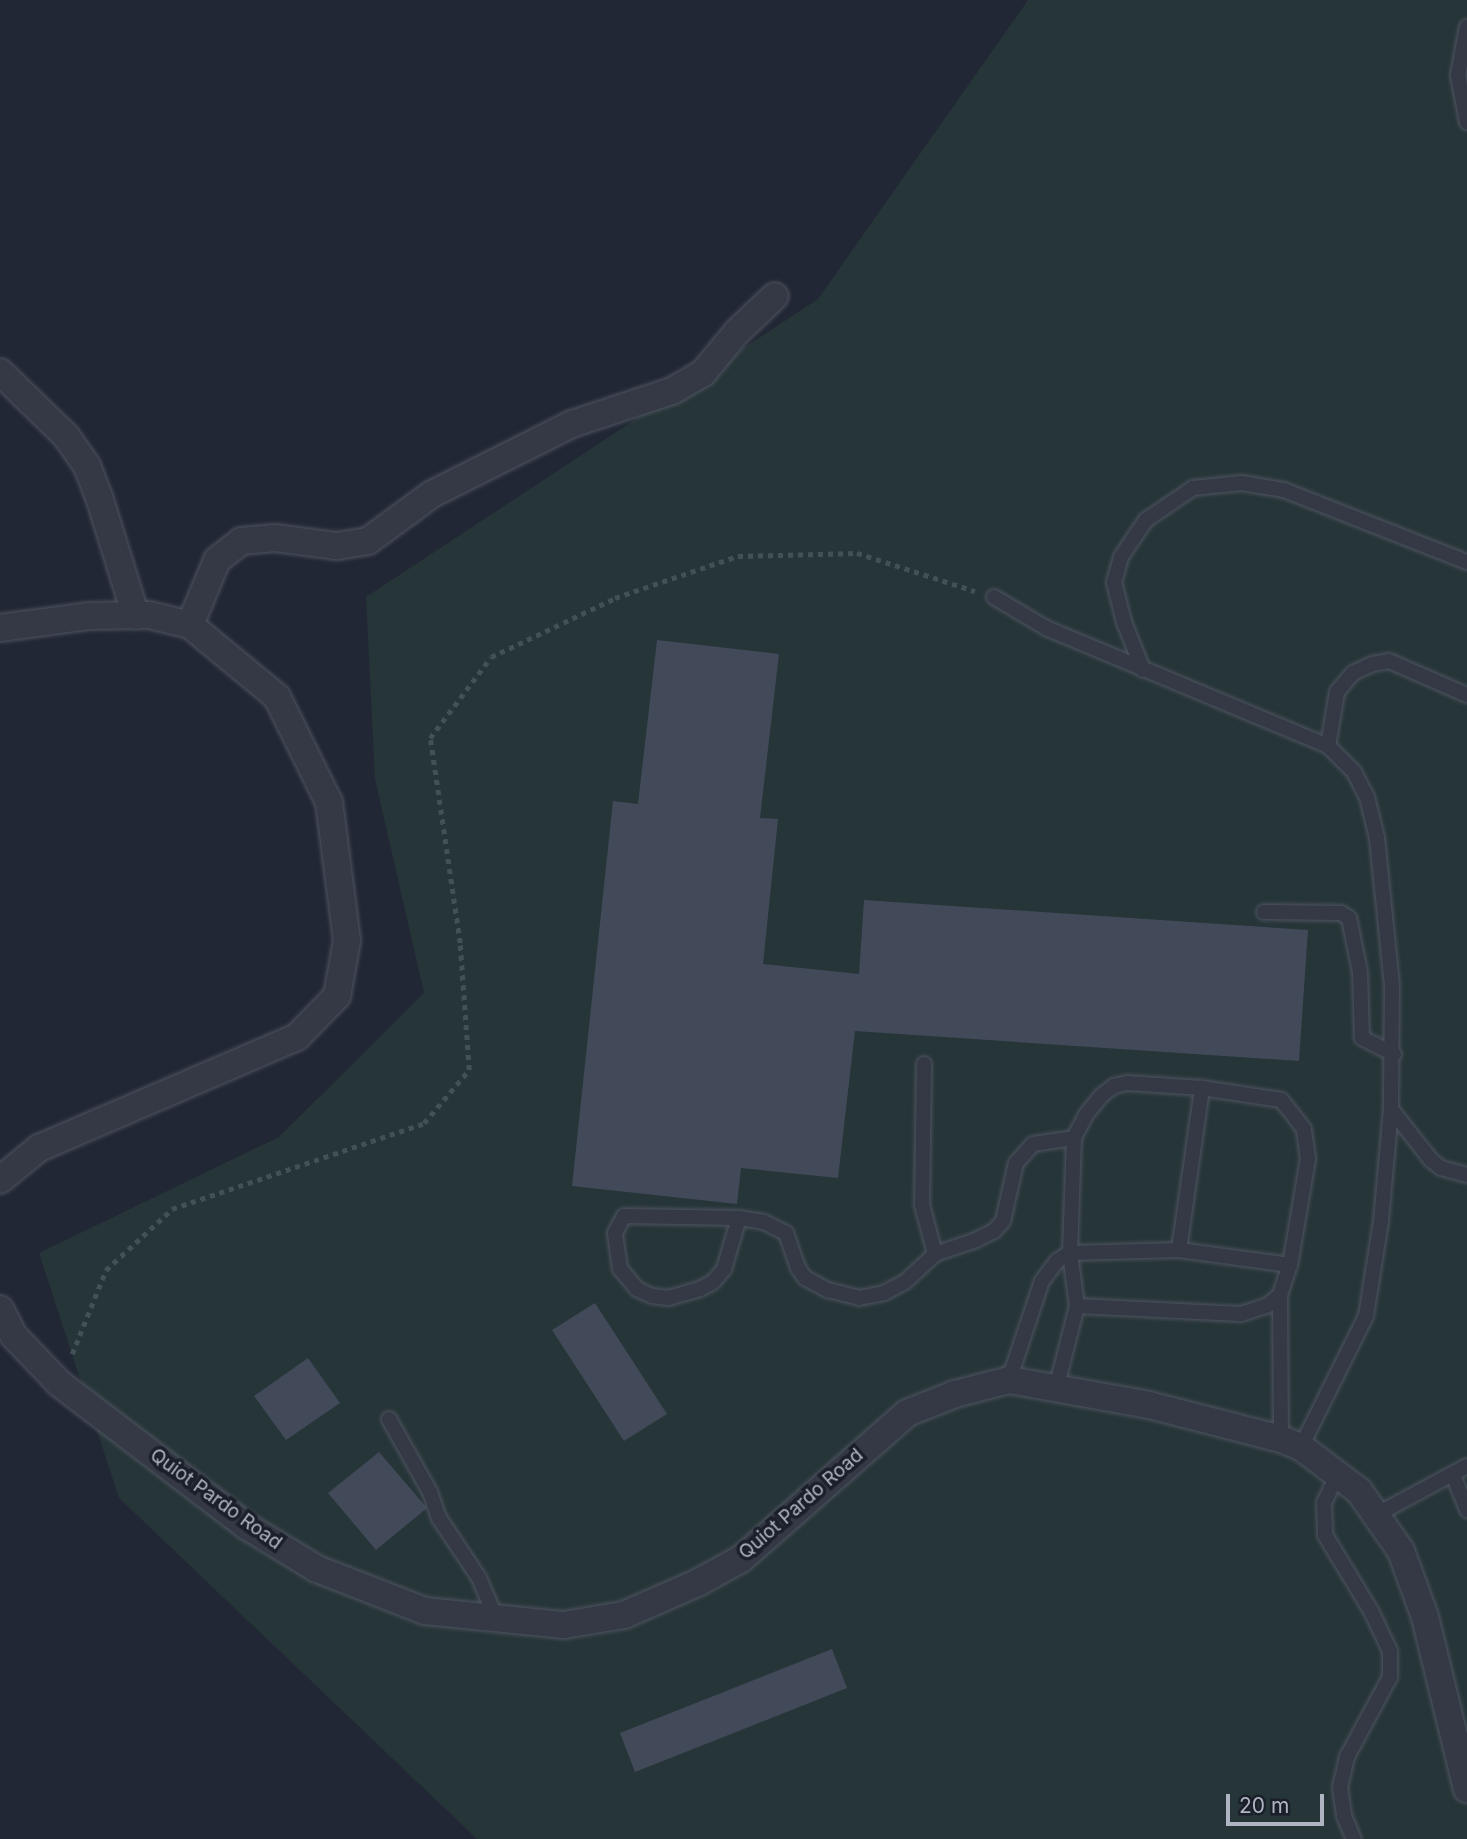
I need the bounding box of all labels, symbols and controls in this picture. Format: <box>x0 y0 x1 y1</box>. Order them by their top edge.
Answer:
street label: Quiot Pardo Road <box>146 1444 286 1554</box>
street label: Quiot Pardo Road <box>734 1444 868 1564</box>
scale bar <box>1229 1780 1327 1824</box>
text: 20 m <box>1239 1793 1289 1818</box>

